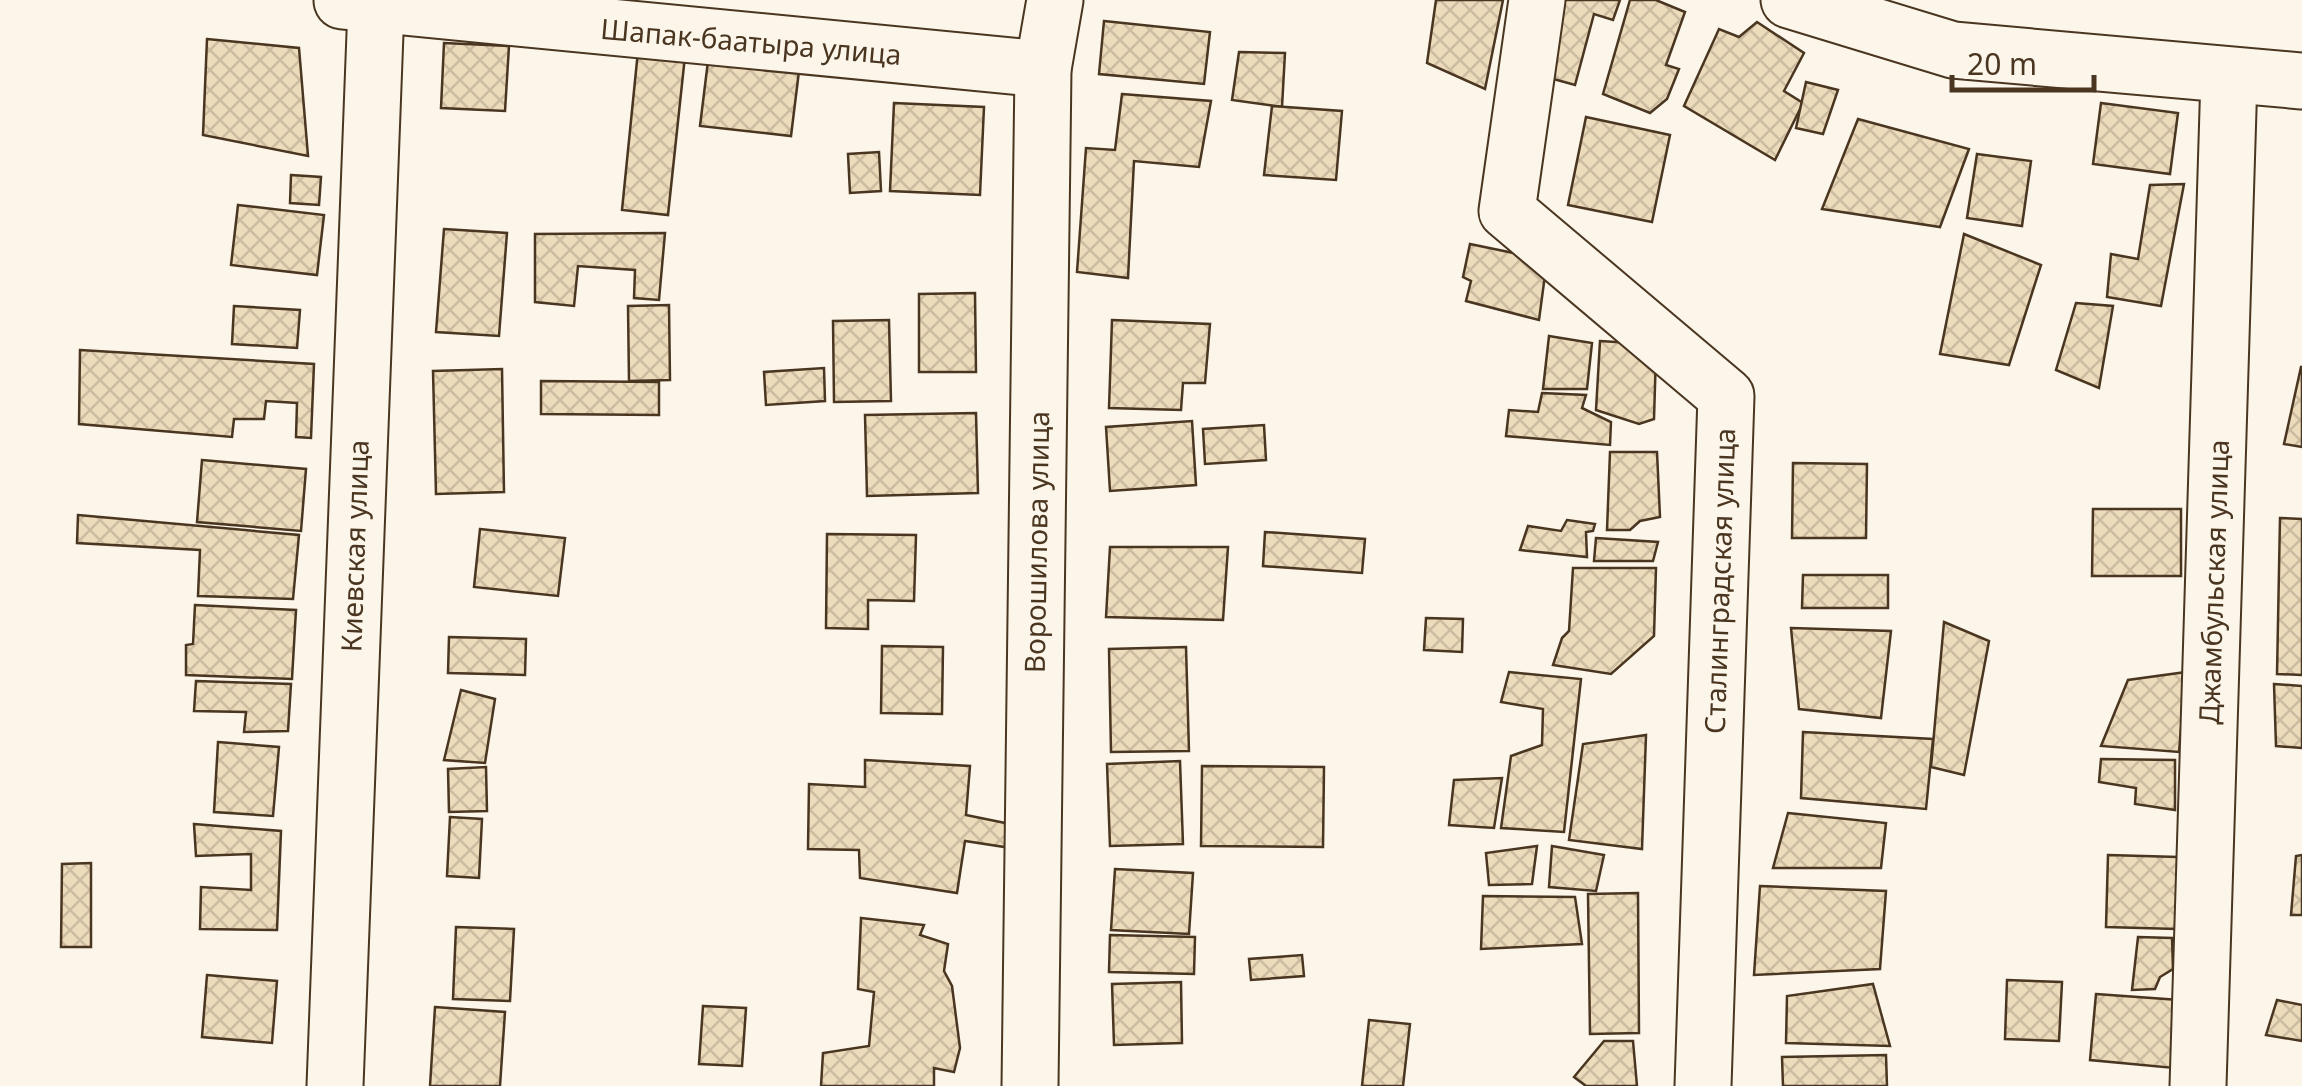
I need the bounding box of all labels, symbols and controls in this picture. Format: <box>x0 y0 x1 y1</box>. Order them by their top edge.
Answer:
street label: Шапак-баатыра улица <box>599 9 903 73</box>
scale bar <box>1952 30 2094 92</box>
text: 20 m <box>1967 43 2037 84</box>
street label: Ворошилова улица <box>1015 411 1057 673</box>
street label: Сталинградская улица <box>1695 427 1743 734</box>
street label: Киевская улица <box>331 439 377 653</box>
street label: Джамбульская улица <box>2189 439 2237 725</box>

